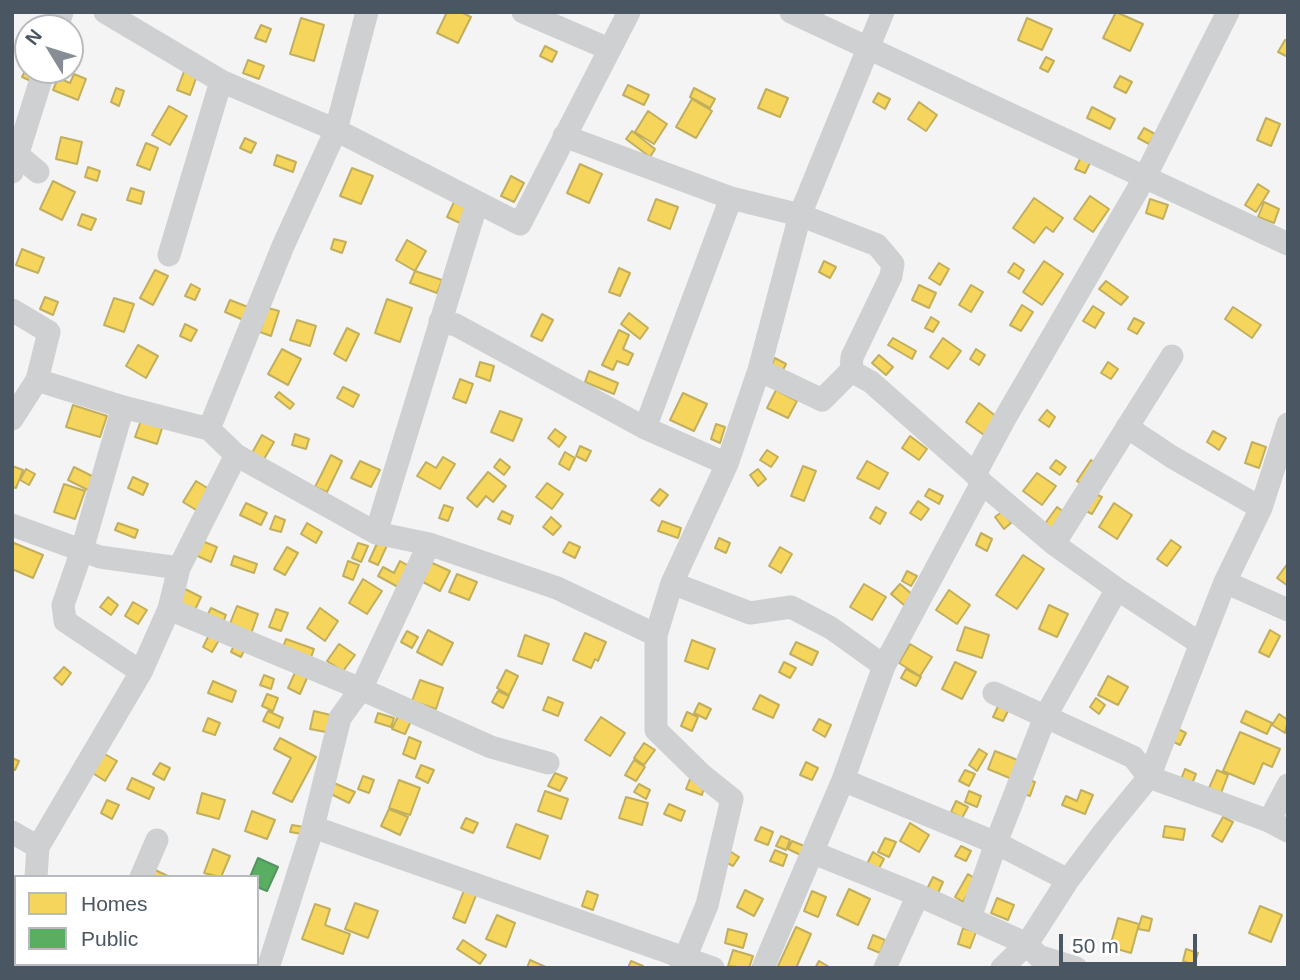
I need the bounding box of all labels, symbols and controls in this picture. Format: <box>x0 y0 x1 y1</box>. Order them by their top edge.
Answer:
north arrow <box>14 14 84 84</box>
text: N <box>21 25 46 49</box>
legend <box>14 875 259 966</box>
text: Homes <box>81 892 148 915</box>
scale bar <box>1062 920 1200 964</box>
text: Public <box>81 927 138 950</box>
text: 50 m <box>1072 934 1119 957</box>

